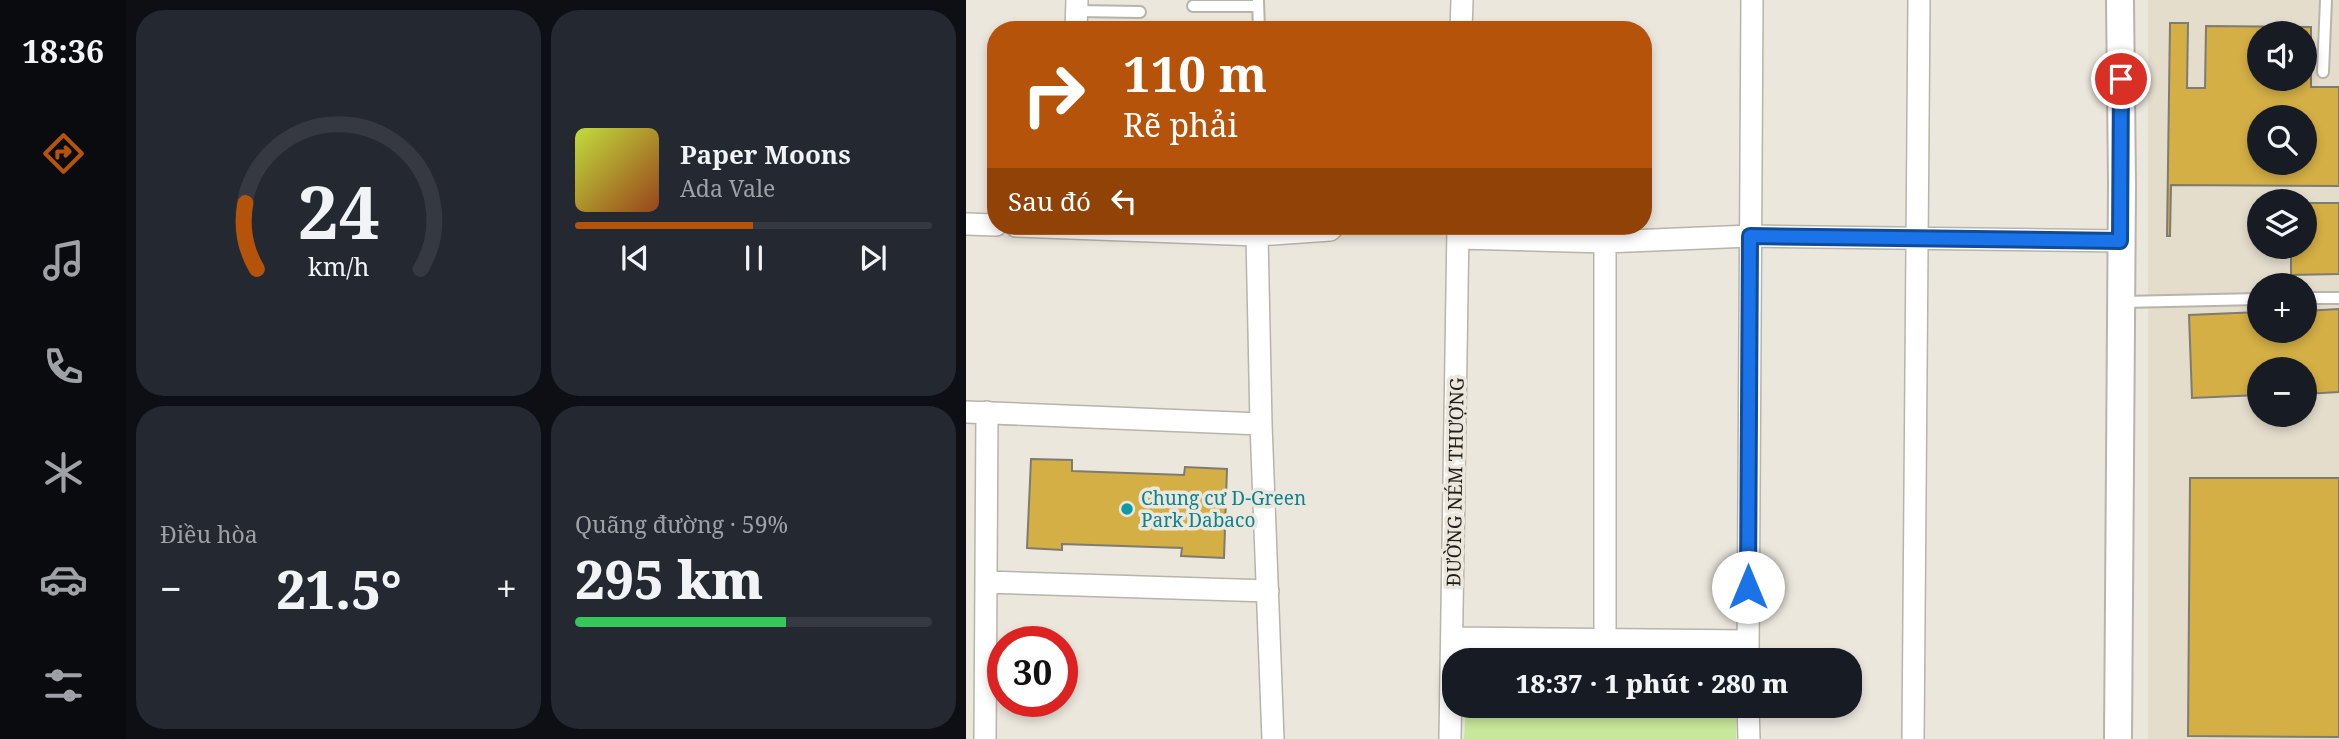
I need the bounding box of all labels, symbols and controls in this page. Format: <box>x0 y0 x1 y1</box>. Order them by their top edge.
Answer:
map controls <box>2247 21 2317 427</box>
button: sound <box>2247 21 2317 91</box>
text: 18:36 <box>22 29 104 72</box>
text: 110 m <box>1123 40 1267 106</box>
icon: right <box>1008 49 1099 140</box>
pin <box>2091 49 2151 109</box>
icon: arrive <box>2102 60 2140 98</box>
text: Rẽ phải <box>1123 103 1238 146</box>
button: search <box>2247 105 2317 175</box>
icon: directions <box>39 129 88 178</box>
text: Paper Moons <box>680 136 851 172</box>
text: 24 <box>297 161 380 260</box>
text: Ada Vale <box>680 172 775 204</box>
icon: left <box>1105 182 1143 220</box>
text: Sau đó <box>1008 183 1091 219</box>
button: layers <box>2247 189 2317 259</box>
icon: music <box>39 236 88 285</box>
icon: previous <box>616 239 654 277</box>
icon: pause <box>735 239 773 277</box>
icon: next <box>854 239 892 277</box>
text: km/h <box>308 249 369 283</box>
button: + <box>2247 273 2317 343</box>
icon: phone <box>39 342 88 391</box>
button: − <box>2247 357 2317 427</box>
street label: ĐƯỜNG NÉM THƯỢNG <box>1440 377 1470 587</box>
icon: climate <box>39 448 88 497</box>
place label: Chung cư D-Green Park Dabaco <box>1141 485 1306 533</box>
marker: Chung cư D-Green Park Dabaco <box>1119 501 1135 517</box>
text: Quãng đường · 59% <box>575 508 788 540</box>
text: Điều hòa <box>160 518 258 550</box>
text: 295 km <box>575 543 763 614</box>
position arrow <box>1711 550 1785 624</box>
text: 21.5° <box>276 553 402 624</box>
icon: car <box>39 555 88 604</box>
text: − <box>160 562 182 614</box>
text: + <box>496 562 517 614</box>
speed limit sign: 30 <box>987 626 1078 717</box>
icon: filters <box>39 661 88 710</box>
text: 18:37 · 1 phút · 280 m <box>1516 665 1788 701</box>

